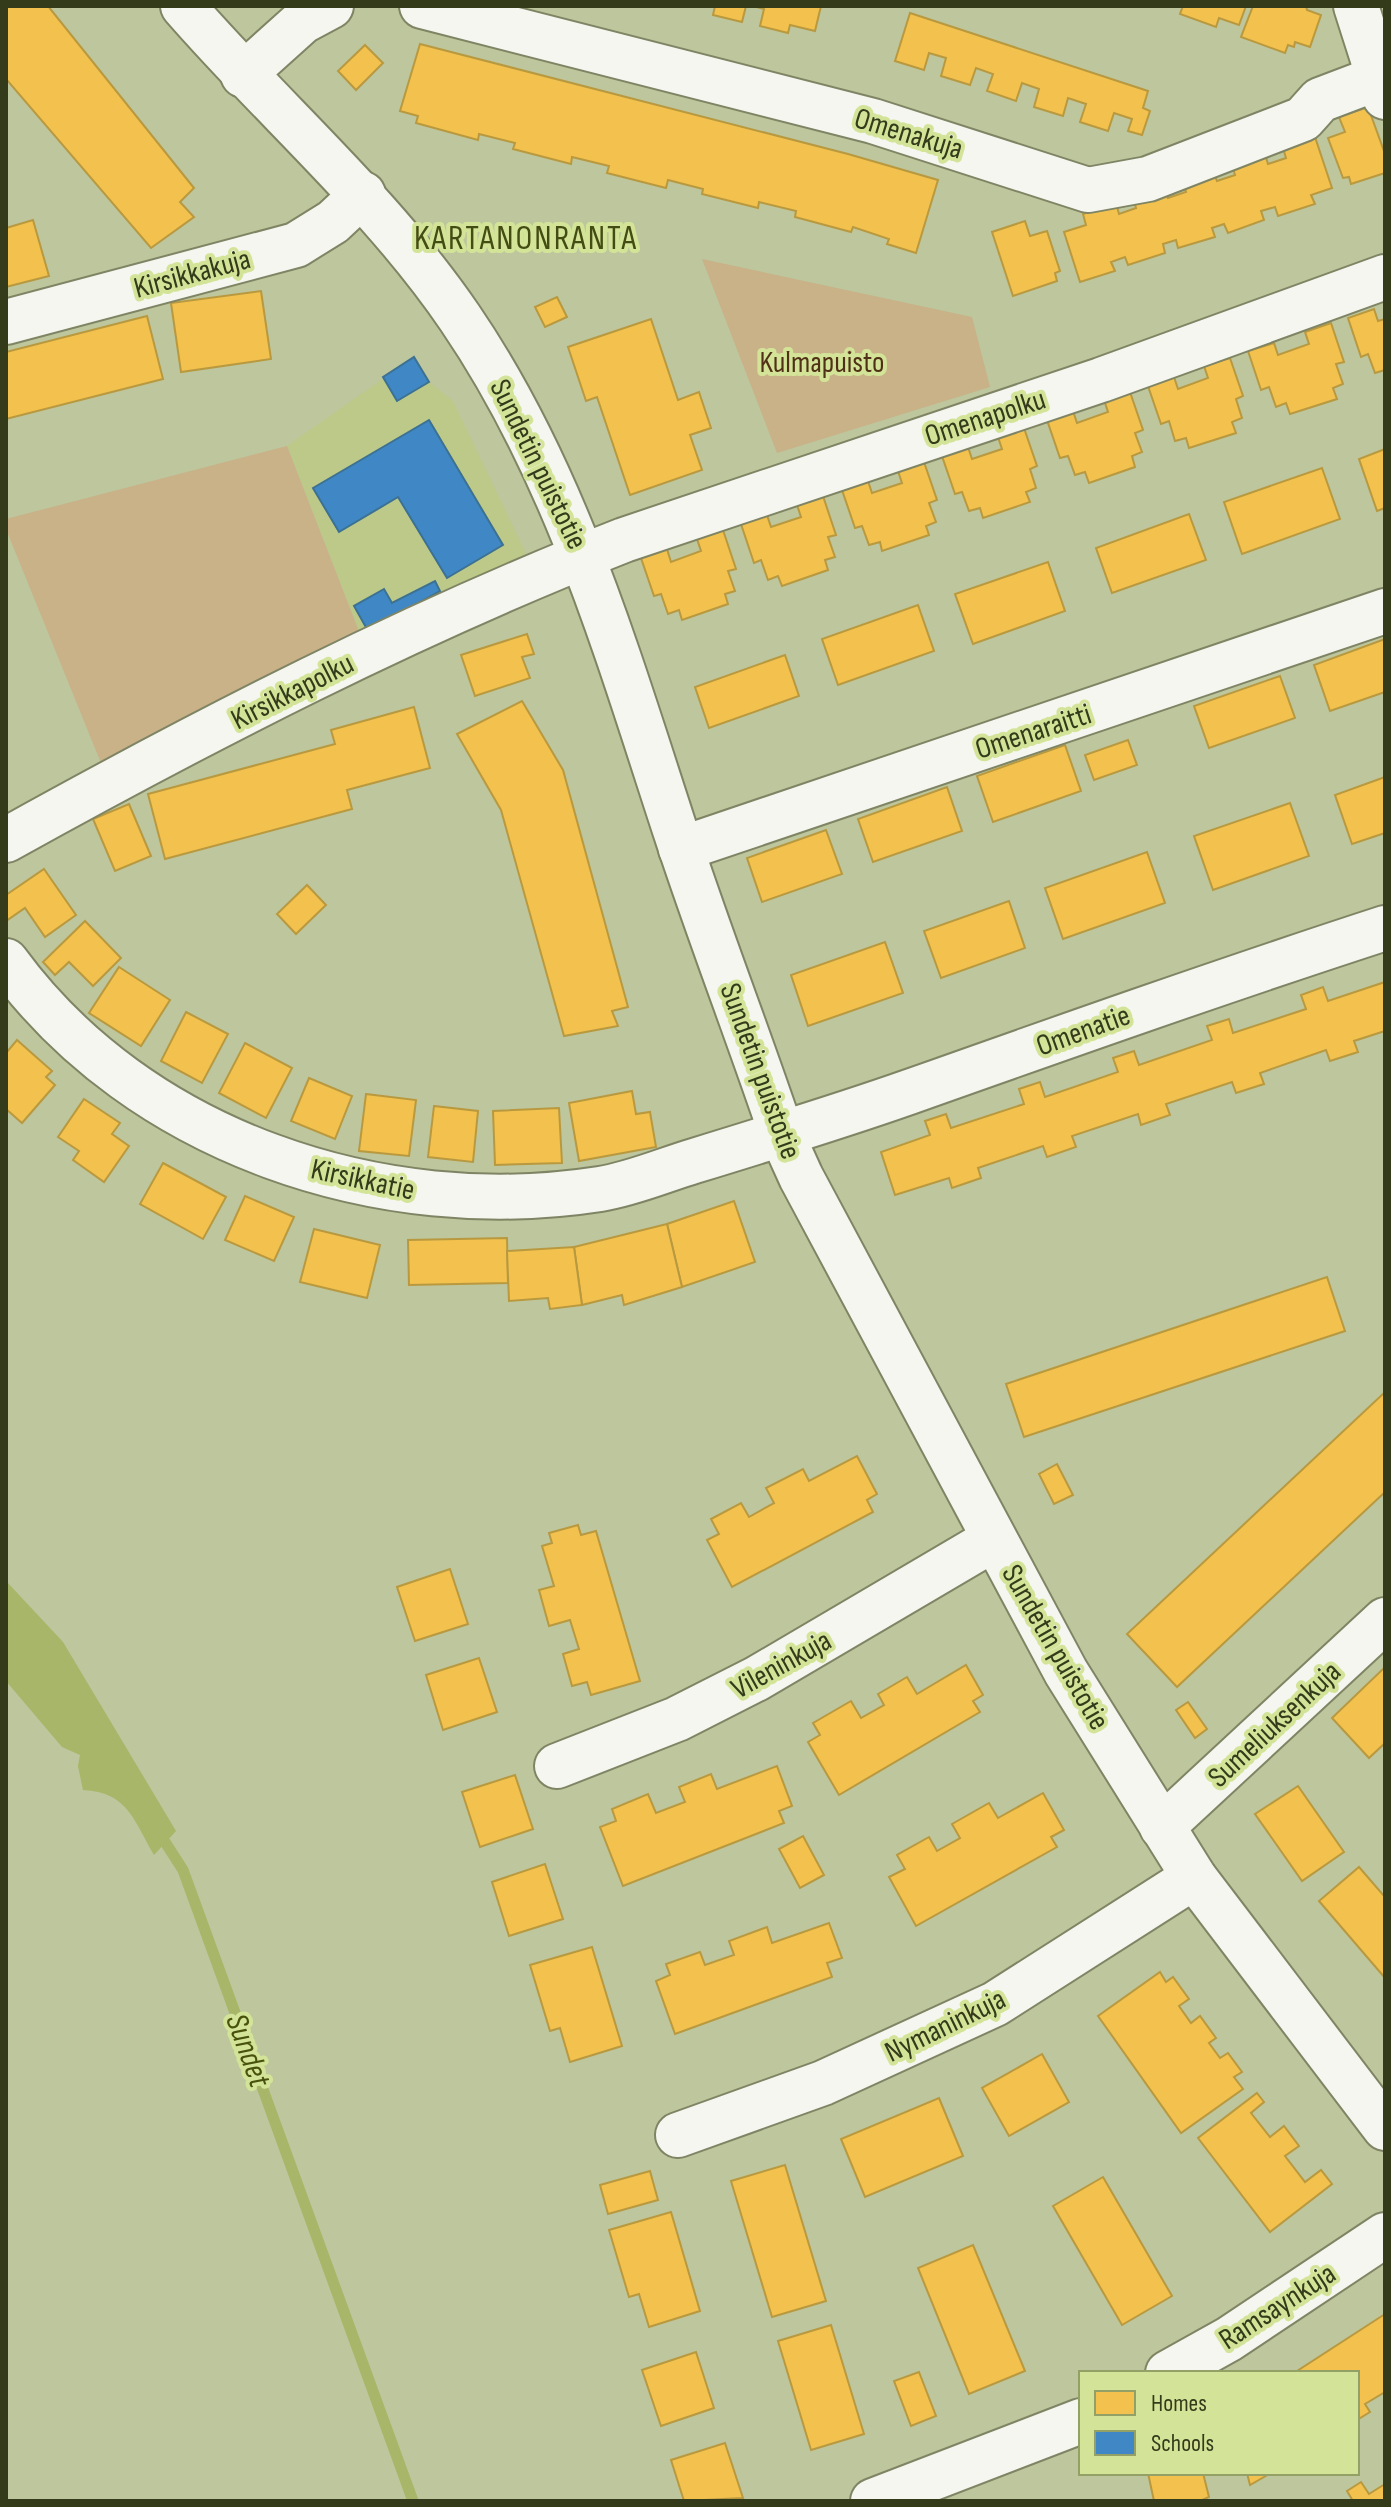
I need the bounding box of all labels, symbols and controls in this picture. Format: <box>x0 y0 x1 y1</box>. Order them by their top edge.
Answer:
street label: Omenakuja <box>850 100 967 167</box>
district label: KARTANONRANTA <box>414 218 638 259</box>
street label: Kirsikkakuja <box>130 241 254 307</box>
park label: Kulmapuisto <box>760 345 884 381</box>
street label: Sundetin puistotie <box>481 374 595 555</box>
street label: Omenapolku <box>920 382 1050 454</box>
street label: Kirsikkapolku <box>225 646 360 738</box>
street label: Omenaraitti <box>971 696 1096 768</box>
street label: Sundetin puistotie <box>712 978 809 1164</box>
street label: Omenatie <box>1031 997 1135 1064</box>
street label: Kirsikkatie <box>308 1151 418 1209</box>
street label: Sundetin puistotie <box>993 1559 1117 1736</box>
street label: Vileninkuja <box>725 1623 838 1707</box>
street label: Sumeliuksenkuja <box>1201 1654 1349 1795</box>
street label: Nymaninkuja <box>879 1981 1012 2071</box>
water label: Sundet <box>216 2009 279 2094</box>
street label: Ramsaynkuja <box>1213 2256 1343 2358</box>
legend <box>1079 2371 1359 2475</box>
text: Homes <box>1151 2389 1207 2418</box>
text: Schools <box>1151 2429 1214 2458</box>

